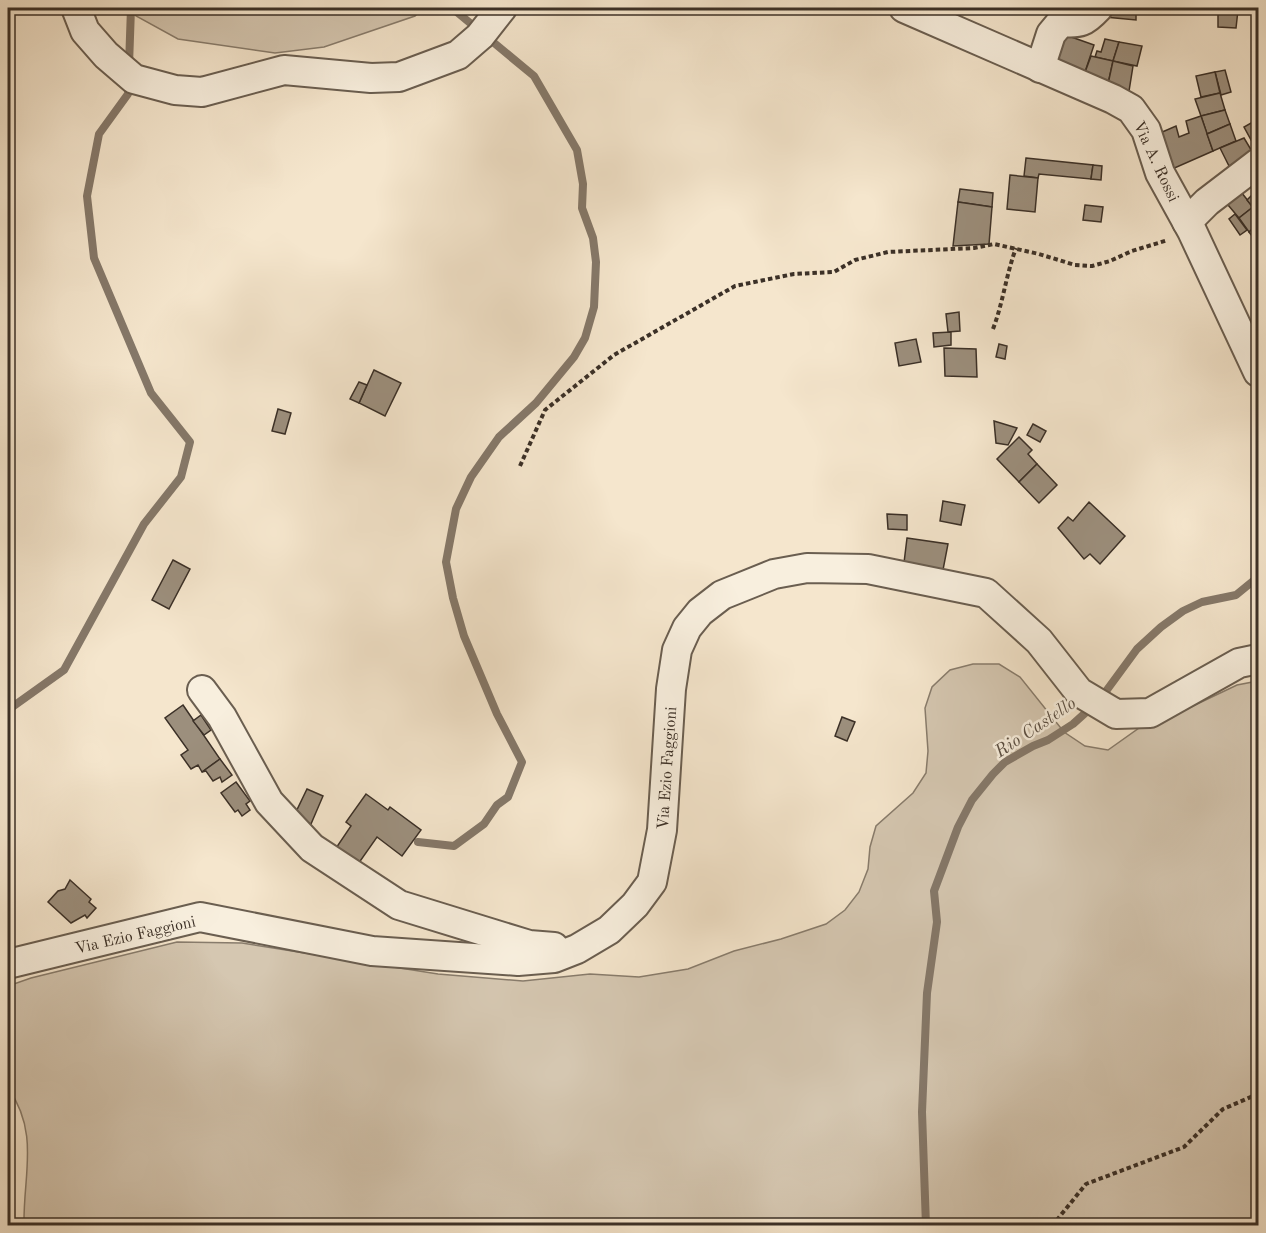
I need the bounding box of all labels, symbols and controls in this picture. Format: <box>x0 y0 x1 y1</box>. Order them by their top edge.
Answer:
street label: Via A. Rossi <box>1130 119 1181 205</box>
water label: Rio Castello <box>991 694 1079 762</box>
street label: Via Ezio Faggioni <box>656 706 680 830</box>
street label: Via Ezio Faggioni <box>74 914 197 958</box>

